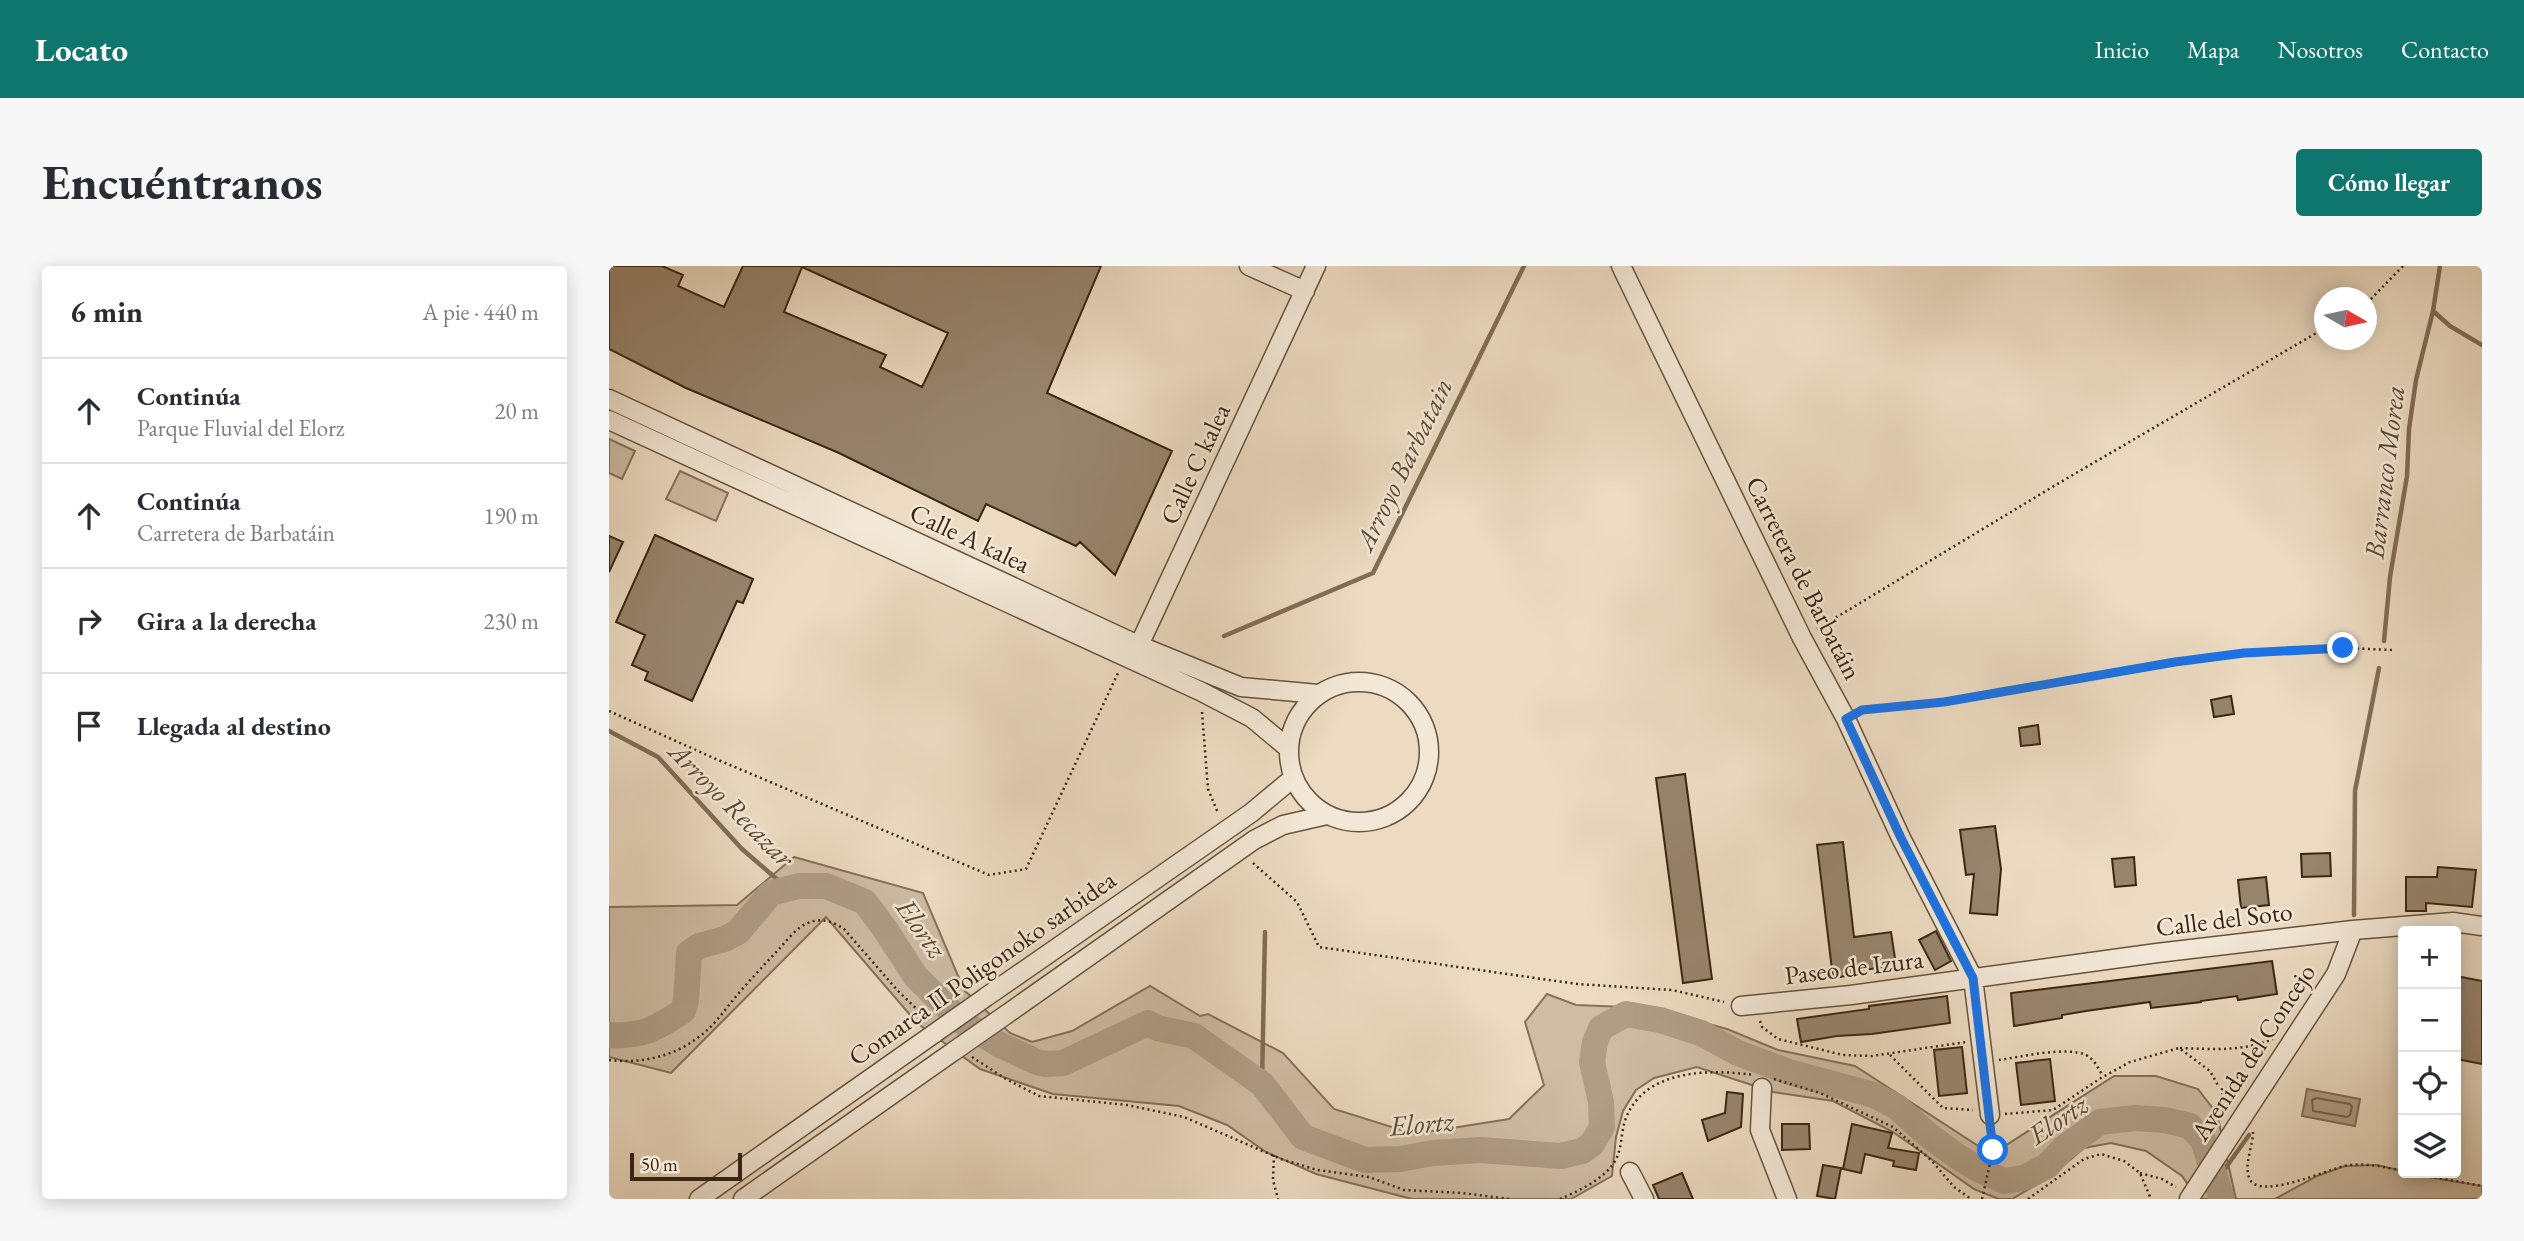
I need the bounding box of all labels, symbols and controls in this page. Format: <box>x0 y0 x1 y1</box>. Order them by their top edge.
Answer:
text: Locato <box>35 28 128 71</box>
text: Inicio <box>2095 34 2149 65</box>
text: Mapa <box>2187 34 2239 65</box>
text: Nosotros <box>2277 34 2363 65</box>
text: Contacto <box>2401 34 2489 65</box>
button: Cómo llegar <box>2296 149 2482 216</box>
text: Encuéntranos <box>42 150 323 214</box>
north arrow <box>2314 287 2377 350</box>
text: 6 min <box>70 292 143 331</box>
text: A pie · 440 m <box>423 297 539 327</box>
water label: Arroyo Barbatain <box>1345 372 1460 558</box>
text: Continúa <box>137 379 241 413</box>
water label: Barranco Morea <box>2355 383 2412 562</box>
icon: ahead <box>70 392 108 430</box>
text: 20 m <box>494 396 539 426</box>
street label: Calle C kalea <box>1152 398 1238 530</box>
text: Parque Fluvial del Elorz <box>137 413 344 443</box>
street label: Carretera de Barbatáin <box>1738 471 1870 686</box>
text: Continúa <box>137 484 241 518</box>
street label: Calle A kalea <box>904 495 1036 581</box>
icon: ahead <box>70 497 108 535</box>
text: 190 m <box>483 501 539 531</box>
text: Carretera de Barbatáin <box>137 518 335 548</box>
icon: right <box>70 602 108 640</box>
text: Gira a la derecha <box>137 604 317 638</box>
text: 230 m <box>483 606 539 636</box>
route end <box>2327 632 2358 663</box>
icon: arrive <box>70 707 108 745</box>
text: Llegada al destino <box>137 709 331 743</box>
water label: Arroyo Recazar <box>660 732 803 875</box>
street label: Comarca II Poligonoko sarbidea <box>842 862 1123 1073</box>
water label: Elortz <box>888 890 956 965</box>
street label: Calle del Soto <box>2154 894 2294 944</box>
map controls <box>2398 926 2461 1178</box>
button: + <box>2398 926 2461 989</box>
street label: Paseo de Izura <box>1783 942 1926 992</box>
street label: Avenida del Concejo <box>2182 957 2323 1148</box>
button: − <box>2398 989 2461 1052</box>
button: locate <box>2398 1052 2461 1115</box>
water label: Elortz <box>2020 1086 2095 1153</box>
water label: Elortz <box>1387 1102 1457 1144</box>
button: layers <box>2398 1115 2461 1178</box>
route start <box>1977 1134 2008 1165</box>
scale bar <box>630 1150 742 1182</box>
text: 50 m <box>641 1152 678 1177</box>

